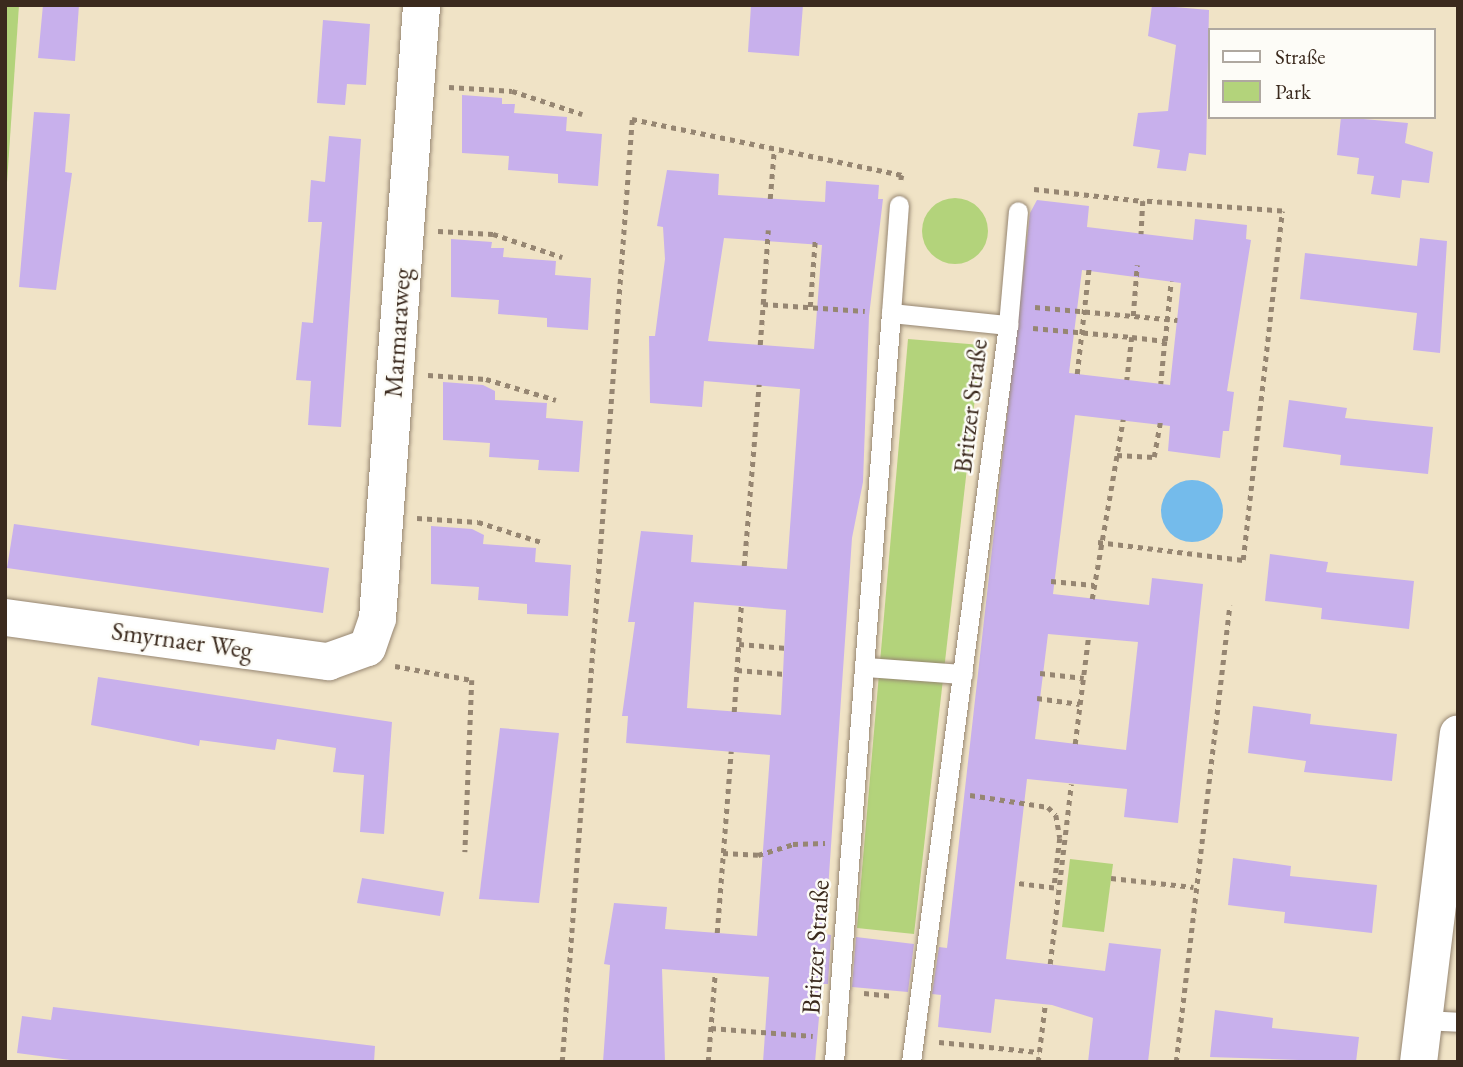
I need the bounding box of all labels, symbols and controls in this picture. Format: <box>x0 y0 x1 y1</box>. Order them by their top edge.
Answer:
legend <box>1208 28 1435 119</box>
text: Straße <box>1275 43 1326 70</box>
text: Park <box>1275 78 1311 105</box>
street label: Marmaraweg <box>378 267 418 399</box>
street label: Britzer Straße <box>947 337 995 475</box>
street label: Smyrnaer Weg <box>109 616 255 666</box>
street label: Britzer Straße <box>796 879 836 1015</box>

